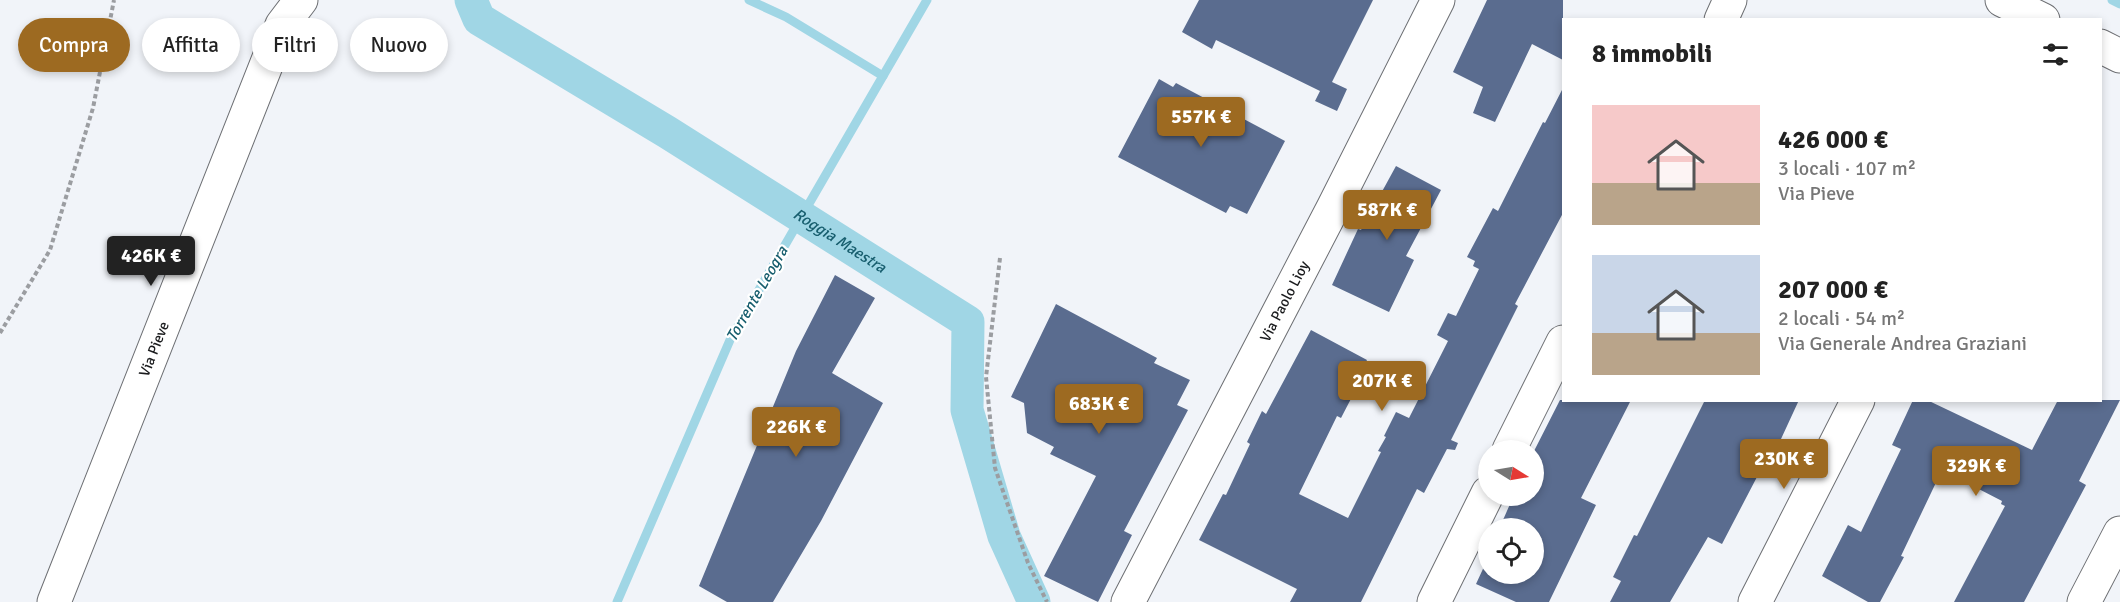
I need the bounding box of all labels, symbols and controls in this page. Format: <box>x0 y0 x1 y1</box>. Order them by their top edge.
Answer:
chip: Compra <box>18 18 130 72</box>
chip: Affitta <box>142 18 240 72</box>
chip: Filtri <box>252 18 338 72</box>
chip: Nuovo <box>350 18 448 72</box>
text: 8 immobili <box>1592 38 1712 70</box>
icon: filters <box>2039 38 2072 71</box>
pin: 557K € <box>1152 97 1250 148</box>
text: 557K € <box>1171 104 1231 129</box>
text: 426 000 € <box>1778 124 1888 156</box>
icon: home <box>1640 129 1712 201</box>
text: 3 locali · 107 m² <box>1778 156 1916 181</box>
text: Via Pieve <box>1778 181 1855 206</box>
pin: 587K € <box>1338 190 1436 241</box>
text: 587K € <box>1357 197 1417 222</box>
water label: Roggia Maestra <box>789 204 890 278</box>
pin: 426K € <box>102 236 200 287</box>
water label: Torrente Leogra <box>722 242 793 345</box>
text: 426K € <box>121 243 181 268</box>
street label: Via Paolo Lioy <box>1256 258 1313 345</box>
text: 207 000 € <box>1778 274 1888 306</box>
icon: home <box>1640 279 1712 351</box>
text: 2 locali · 54 m² <box>1778 306 1905 331</box>
street label: Via Pieve <box>135 319 173 379</box>
text: Via Generale Andrea Graziani <box>1778 331 2027 356</box>
pin: 207K € <box>1333 361 1431 412</box>
text: 207K € <box>1352 368 1412 393</box>
pin: 683K € <box>1050 384 1148 435</box>
text: 683K € <box>1069 391 1129 416</box>
pin: 226K € <box>747 407 845 458</box>
text: 226K € <box>766 414 826 439</box>
pin: 230K € <box>1735 439 1833 490</box>
north arrow <box>1478 440 1544 506</box>
map controls <box>1478 440 1544 584</box>
text: 230K € <box>1754 446 1814 471</box>
pin: 329K € <box>1927 446 2025 497</box>
text: 329K € <box>1946 453 2006 478</box>
button: locate <box>1478 518 1544 584</box>

